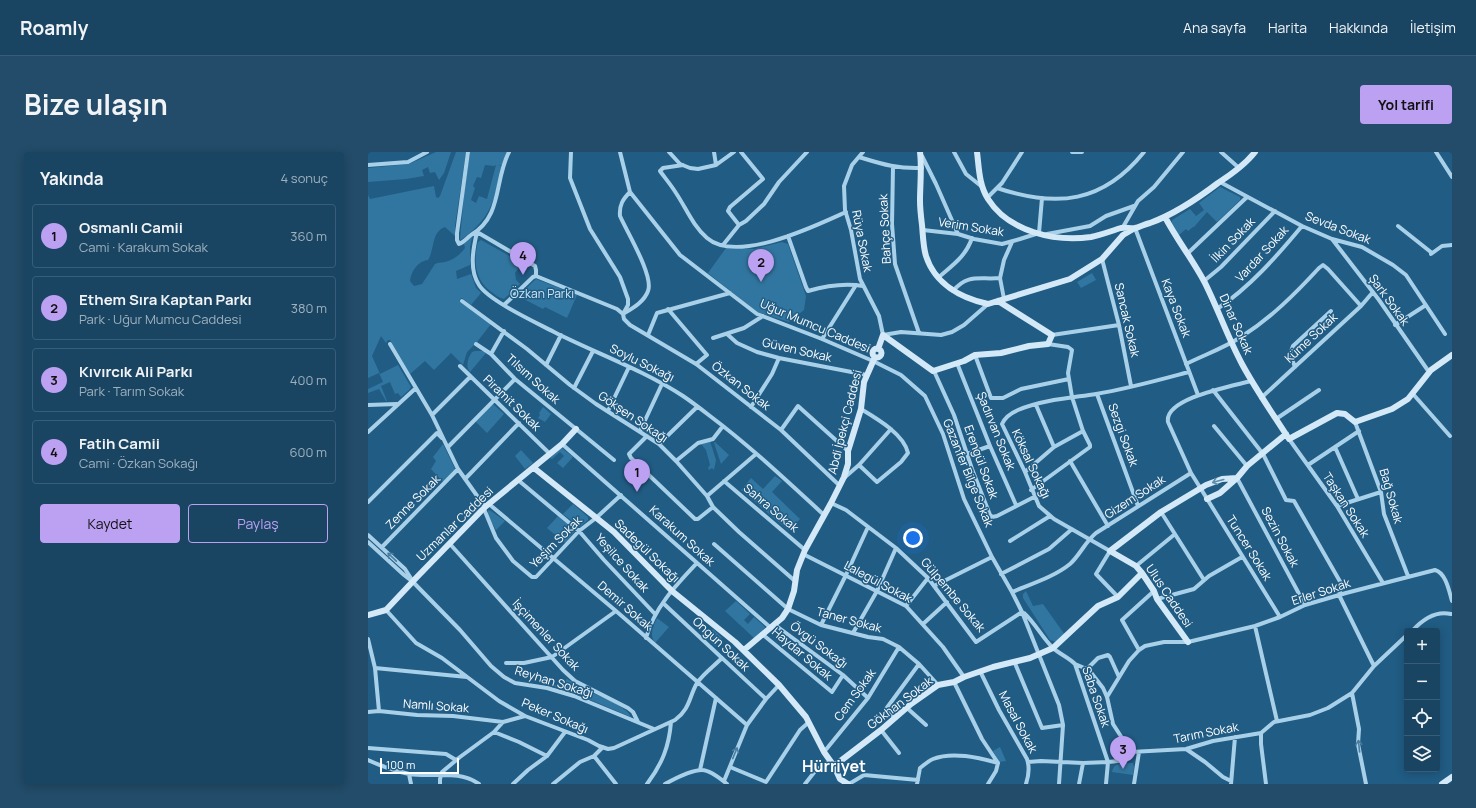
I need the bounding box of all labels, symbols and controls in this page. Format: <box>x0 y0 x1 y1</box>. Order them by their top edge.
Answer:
text: Roamly <box>20 15 88 41</box>
text: Ana sayfa <box>1183 18 1246 37</box>
text: Harita <box>1268 18 1307 37</box>
text: Hakkında <box>1329 18 1388 37</box>
text: İletişim <box>1410 18 1456 37</box>
text: Bize ulaşın <box>24 85 168 123</box>
button: Yol tarifi <box>1360 85 1452 124</box>
text: Yakında <box>40 167 104 190</box>
text: 4 sonuç <box>281 169 328 187</box>
street label: Bahçe Sokak <box>874 193 895 264</box>
street label: Sevda Sokak <box>1303 207 1375 248</box>
street label: Rüya Sokak <box>848 208 877 274</box>
street label: Verim Sokak <box>937 213 1006 240</box>
street label: İlkin Sokak <box>1207 213 1259 266</box>
text: Osmanlı Camii <box>79 217 183 238</box>
street label: Vardar Sokak <box>1231 221 1293 285</box>
text: 1 <box>51 227 57 245</box>
text: 360 m <box>290 227 327 245</box>
text: Cami · Karakum Sokak <box>79 238 208 256</box>
pin: 4 <box>510 242 536 275</box>
pin: 2 <box>748 249 774 282</box>
street label: Şark Sokak <box>1365 271 1414 330</box>
street label: Kaya Sokak <box>1157 276 1196 341</box>
street label: Sancak Sokak <box>1111 281 1145 360</box>
park label: Özkan Parkı <box>510 285 574 302</box>
text: Ethem Sıra Kaptan Parkı <box>79 289 252 310</box>
street label: Dinar Sokak <box>1216 291 1258 358</box>
street label: Uğur Mumcu Caddesi <box>757 295 873 357</box>
text: 2 <box>50 299 58 317</box>
text: 380 m <box>291 299 327 317</box>
street label: Küme Sokak <box>1281 308 1342 367</box>
text: Park · Uğur Mumcu Caddesi <box>79 310 241 328</box>
street label: Güven Sokak <box>761 333 835 366</box>
street label: Soylu Sokağı <box>607 340 677 386</box>
street label: Tılsım Sokak <box>503 350 565 408</box>
street label: Özkan Sokak <box>708 357 775 415</box>
text: Kıvırcık Ali Parkı <box>79 361 193 382</box>
street label: Abdi İpekçi Caddesi <box>823 368 866 476</box>
text: 3 <box>50 371 58 389</box>
text: 400 m <box>290 371 327 389</box>
street label: Piramit Sokak <box>480 371 546 435</box>
text: Park · Tarım Sokak <box>79 382 184 400</box>
street label: Gökşen Sokağı <box>595 387 672 446</box>
street label: Şadırvan Sokak <box>973 389 1020 474</box>
street label: Sezgi Sokak <box>1104 401 1143 470</box>
street label: Gazanfer Bilge Sokak <box>939 416 998 530</box>
street label: Erengül Sokak <box>960 423 1003 502</box>
street label: Köksal Sokağı <box>1008 426 1055 501</box>
text: Fatih Camii <box>79 433 160 454</box>
text: 4 <box>50 443 58 461</box>
text: 600 m <box>289 443 327 461</box>
text: Cami · Özkan Sokağı <box>79 454 198 472</box>
pin: 1 <box>624 459 650 492</box>
street label: Bağ Sokak <box>1376 466 1408 526</box>
street label: Taşkan Sokak <box>1319 469 1374 541</box>
street label: Zenne Sokak <box>382 470 444 533</box>
street label: Gizem Sokak <box>1101 470 1169 523</box>
one-way arrow <box>1212 478 1225 485</box>
street label: Sahra Sokak <box>740 479 803 536</box>
street label: Uzmanlar Caddesi <box>413 483 497 565</box>
street label: Karakum Sokak <box>646 501 720 571</box>
button: Kaydet <box>40 504 180 543</box>
button: Paylaş <box>188 504 328 543</box>
street label: Sezin Sokak <box>1257 504 1304 571</box>
street label: Yeşim Sokak <box>526 511 586 572</box>
street label: Tuncer Sokak <box>1223 512 1277 585</box>
street label: Sadegül Sokağı <box>611 515 684 586</box>
your location <box>903 528 923 548</box>
street label: Yeşilce Sokak <box>591 530 654 596</box>
one-way arrow <box>387 552 397 562</box>
street label: Gülpembe Sokak <box>917 554 990 636</box>
street label: Lalegül Sokak <box>841 556 916 607</box>
street label: Ulus Caddesi <box>1142 561 1197 631</box>
street label: Erler Sokak <box>1289 574 1353 609</box>
street label: Demir Sokak <box>594 577 657 635</box>
street label: İşçimenler Sokak <box>509 595 585 675</box>
street label: Taner Sokak <box>815 603 885 637</box>
street label: Ongun Sokak <box>689 613 754 675</box>
street label: Övgü Sokağı <box>787 617 852 672</box>
street label: Haydar Sokak <box>768 623 837 685</box>
map controls <box>1404 628 1440 772</box>
button: + <box>1404 628 1440 664</box>
street label: Reyhan Sokağı <box>513 662 595 702</box>
street label: Cem Sokak <box>830 664 880 724</box>
street label: Saba Sokak <box>1078 664 1115 731</box>
button: − <box>1404 664 1440 700</box>
street label: Gökhan Sokak <box>863 672 937 733</box>
street label: Masal Sokak <box>995 688 1042 757</box>
street label: Peker Sokağı <box>519 694 591 737</box>
street label: Namlı Sokak <box>402 695 471 716</box>
button: locate <box>1404 700 1440 736</box>
street label: Tarım Sokak <box>1172 718 1241 747</box>
pin: 3 <box>1110 736 1136 769</box>
button: layers <box>1404 736 1440 772</box>
one-way arrow <box>1356 740 1363 753</box>
one-way arrow <box>732 748 740 760</box>
district label: Hürriyet <box>802 755 866 777</box>
scale bar <box>380 756 459 775</box>
text: 100 m <box>386 757 415 772</box>

